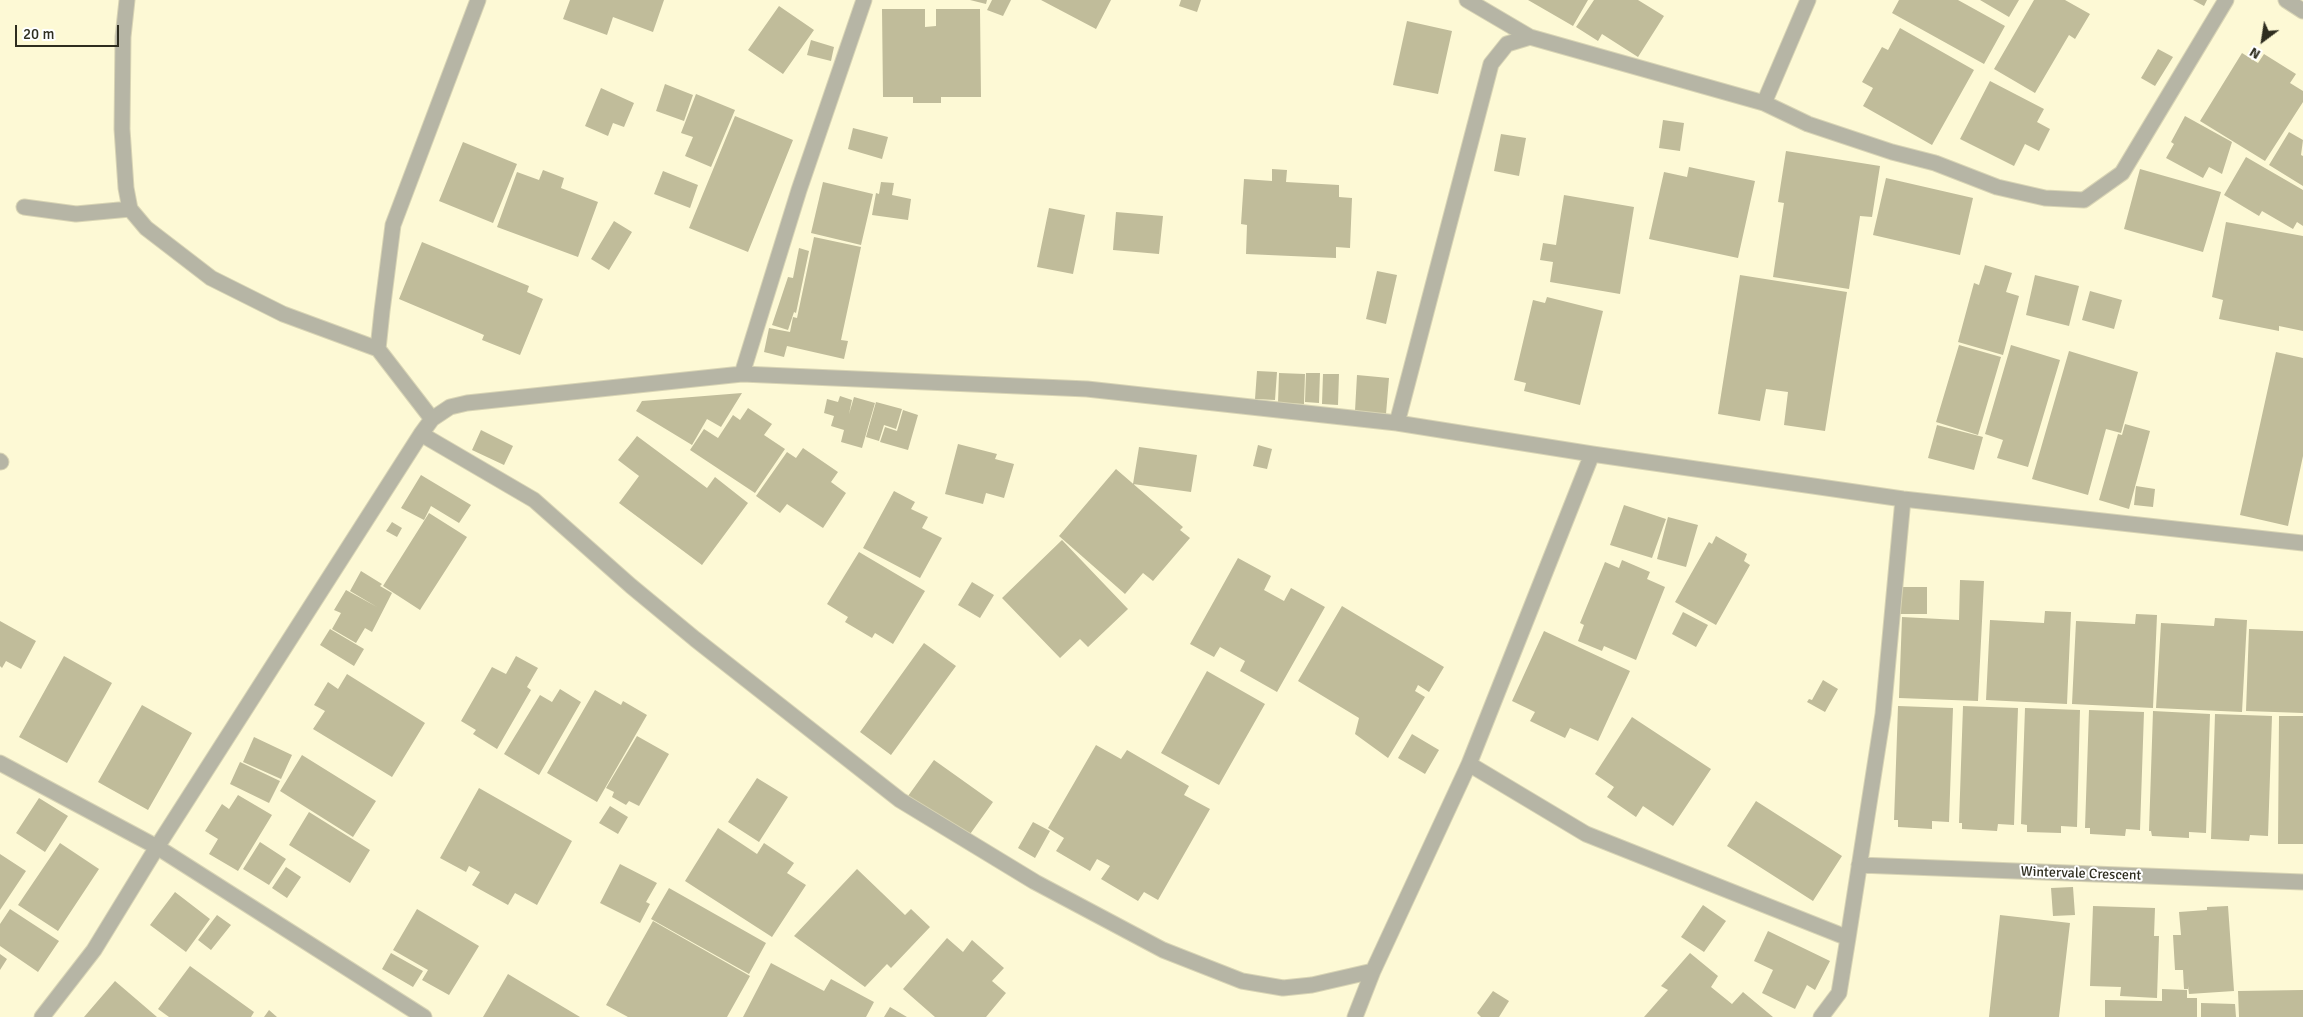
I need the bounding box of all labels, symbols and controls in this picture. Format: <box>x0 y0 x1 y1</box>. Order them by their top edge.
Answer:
scale bar <box>18 15 121 47</box>
north arrow <box>2238 15 2288 65</box>
text: 20 m <box>23 25 54 43</box>
text: N <box>2246 43 2264 63</box>
street label: Wintervale Crescent <box>2020 863 2142 885</box>

